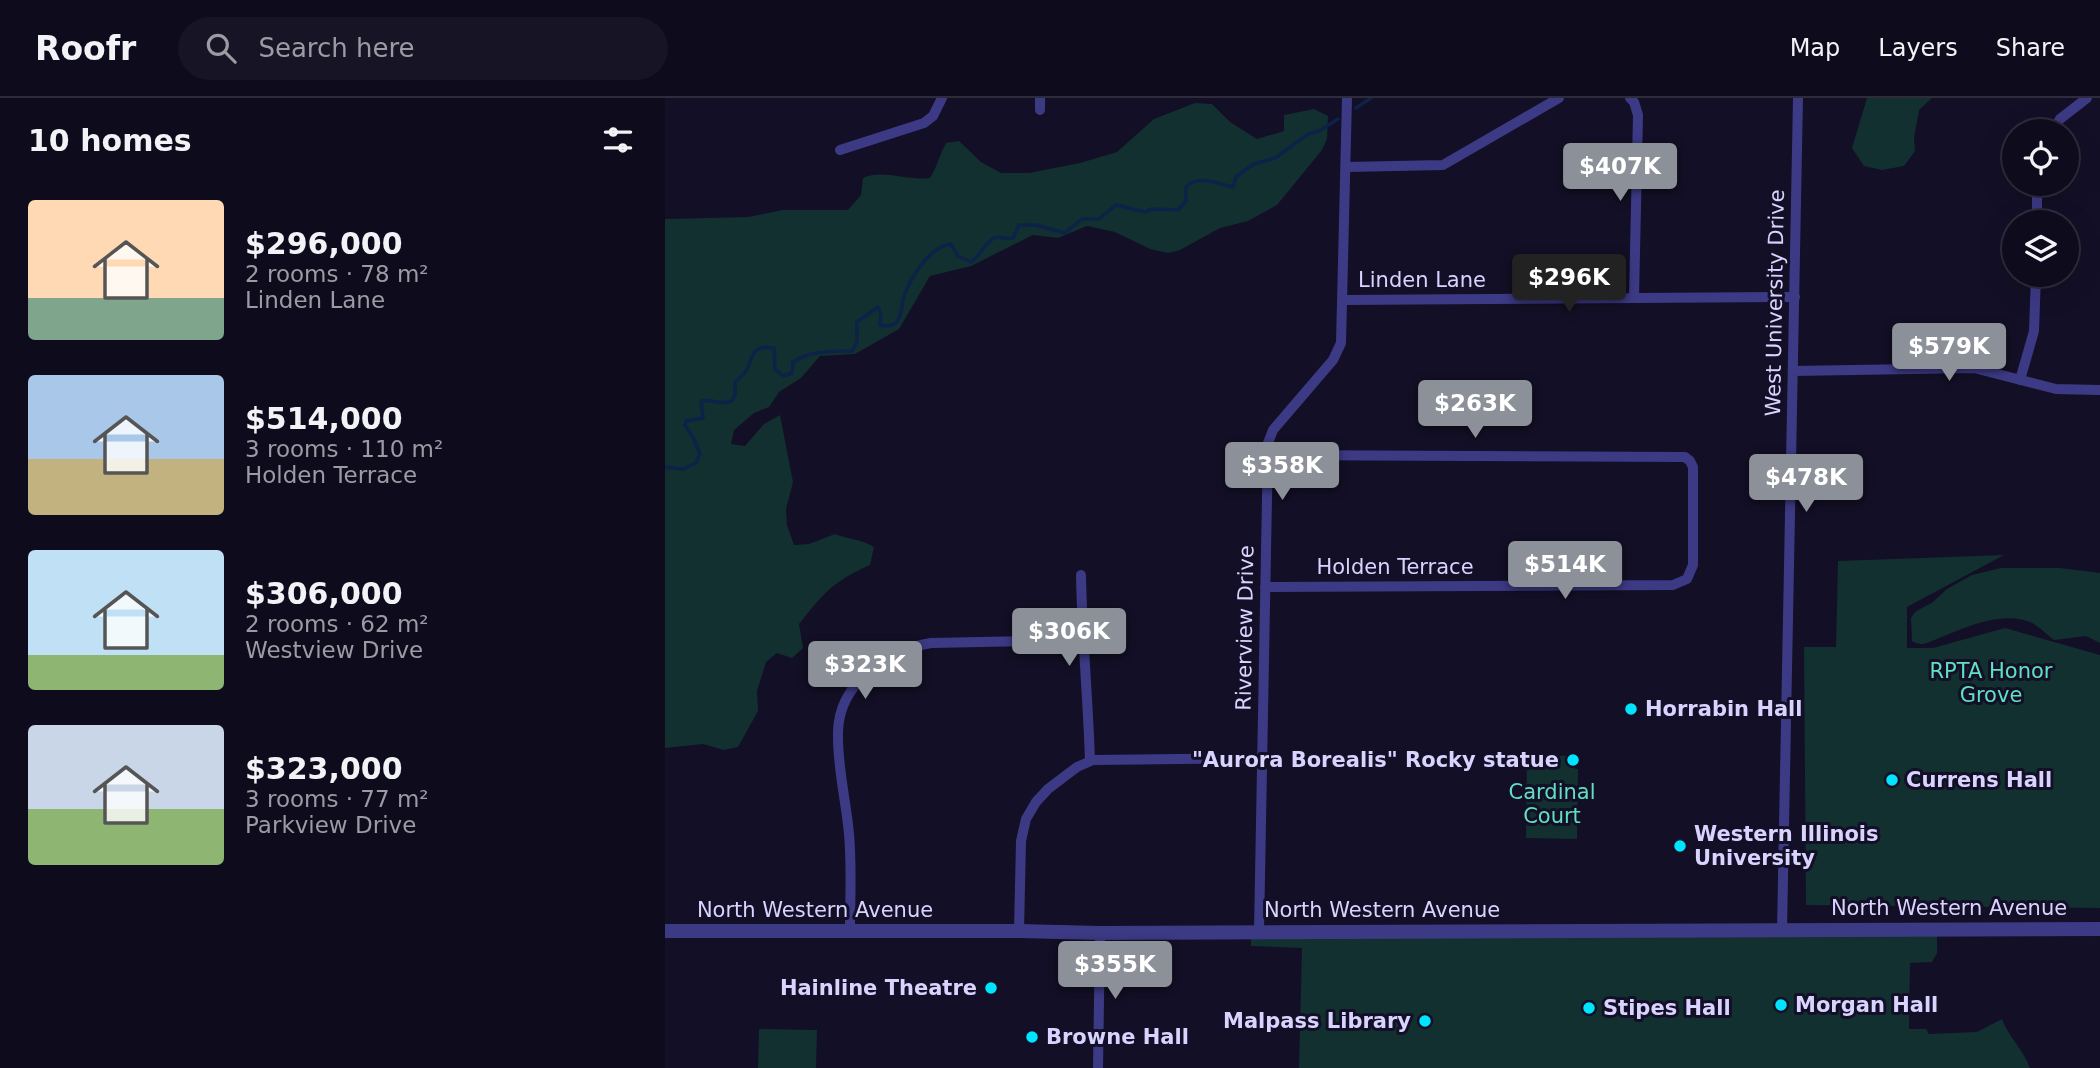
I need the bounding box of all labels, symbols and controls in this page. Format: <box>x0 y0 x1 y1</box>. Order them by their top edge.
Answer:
search box <box>178 17 668 80</box>
text: Roofr <box>35 29 136 68</box>
icon: search <box>202 29 240 67</box>
text: Search here <box>258 33 415 63</box>
text: Map <box>1790 34 1840 62</box>
text: Layers <box>1878 34 1958 62</box>
text: Share <box>1996 34 2065 62</box>
map controls <box>2002 119 2079 287</box>
button: locate <box>2002 119 2079 196</box>
icon: filters <box>599 121 637 159</box>
text: 10 homes <box>28 123 192 158</box>
pin: $407K <box>1571 144 1669 203</box>
text: $407K <box>1579 153 1661 179</box>
street label: West University Drive <box>1761 189 1789 417</box>
button: layers <box>2002 210 2079 287</box>
text: $296,000 <box>245 226 403 261</box>
icon: home <box>84 228 168 312</box>
pin: $296K <box>1520 254 1618 314</box>
text: 2 rooms · 78 m² <box>245 261 429 287</box>
text: $296K <box>1528 264 1610 290</box>
street label: Linden Lane <box>1358 268 1486 292</box>
text: Linden Lane <box>245 287 385 313</box>
pin: $579K <box>1900 324 1998 383</box>
text: $579K <box>1908 333 1990 359</box>
pin: $263K <box>1426 380 1524 440</box>
text: $263K <box>1434 390 1516 416</box>
text: $514,000 <box>245 401 403 436</box>
icon: home <box>84 403 168 487</box>
text: 3 rooms · 110 m² <box>245 436 443 462</box>
pin: $358K <box>1233 442 1331 502</box>
text: $358K <box>1241 452 1323 478</box>
pin: $478K <box>1757 454 1855 514</box>
text: Holden Terrace <box>245 462 417 488</box>
text: $478K <box>1765 464 1847 490</box>
pin: $514K <box>1516 542 1614 601</box>
street label: Riverview Drive <box>1232 545 1258 711</box>
text: $514K <box>1524 551 1606 577</box>
street label: Holden Terrace <box>1316 555 1474 579</box>
text: $306,000 <box>245 576 403 611</box>
icon: home <box>84 578 168 662</box>
pin: $306K <box>1020 608 1118 668</box>
text: 2 rooms · 62 m² <box>245 611 429 637</box>
text: $306K <box>1028 618 1110 644</box>
text: Westview Drive <box>245 637 423 663</box>
pin: $323K <box>816 642 914 701</box>
text: $323K <box>824 651 906 677</box>
park label: RPTA Honor Grove <box>1930 659 2053 707</box>
place label: Horrabin Hall <box>1645 697 1803 721</box>
marker: Horrabin Hall <box>1623 701 1639 717</box>
place label: "Aurora Borealis" Rocky statue <box>1192 748 1559 772</box>
text: $323,000 <box>245 751 403 786</box>
marker: "Aurora Borealis" Rocky statue <box>1565 752 1581 768</box>
icon: home <box>84 753 168 837</box>
place label: Currens Hall <box>1906 768 2052 792</box>
marker: Currens Hall <box>1884 772 1900 788</box>
park label: Cardinal Court <box>1509 780 1595 828</box>
text: 3 rooms · 77 m² <box>245 786 429 812</box>
text: Parkview Drive <box>245 812 416 838</box>
place label: Western Illinois University <box>1694 822 1879 870</box>
marker: Western Illinois University <box>1672 838 1688 854</box>
street label: North Western Avenue <box>1831 896 2067 920</box>
street label: North Western Avenue <box>697 898 933 922</box>
street label: North Western Avenue <box>1264 898 1500 922</box>
pin: $355K <box>1066 942 1164 1001</box>
text: $355K <box>1074 951 1156 977</box>
place label: Hainline Theatre <box>780 976 977 1000</box>
marker: Hainline Theatre <box>983 980 999 996</box>
place label: Morgan Hall <box>1795 993 1938 1017</box>
place label: Stipes Hall <box>1603 996 1731 1020</box>
marker: Morgan Hall <box>1773 997 1789 1013</box>
marker: Stipes Hall <box>1581 1000 1597 1016</box>
place label: Malpass Library <box>1223 1009 1411 1033</box>
marker: Malpass Library <box>1417 1013 1433 1029</box>
place label: Browne Hall <box>1046 1025 1189 1049</box>
marker: Browne Hall <box>1024 1029 1040 1045</box>

